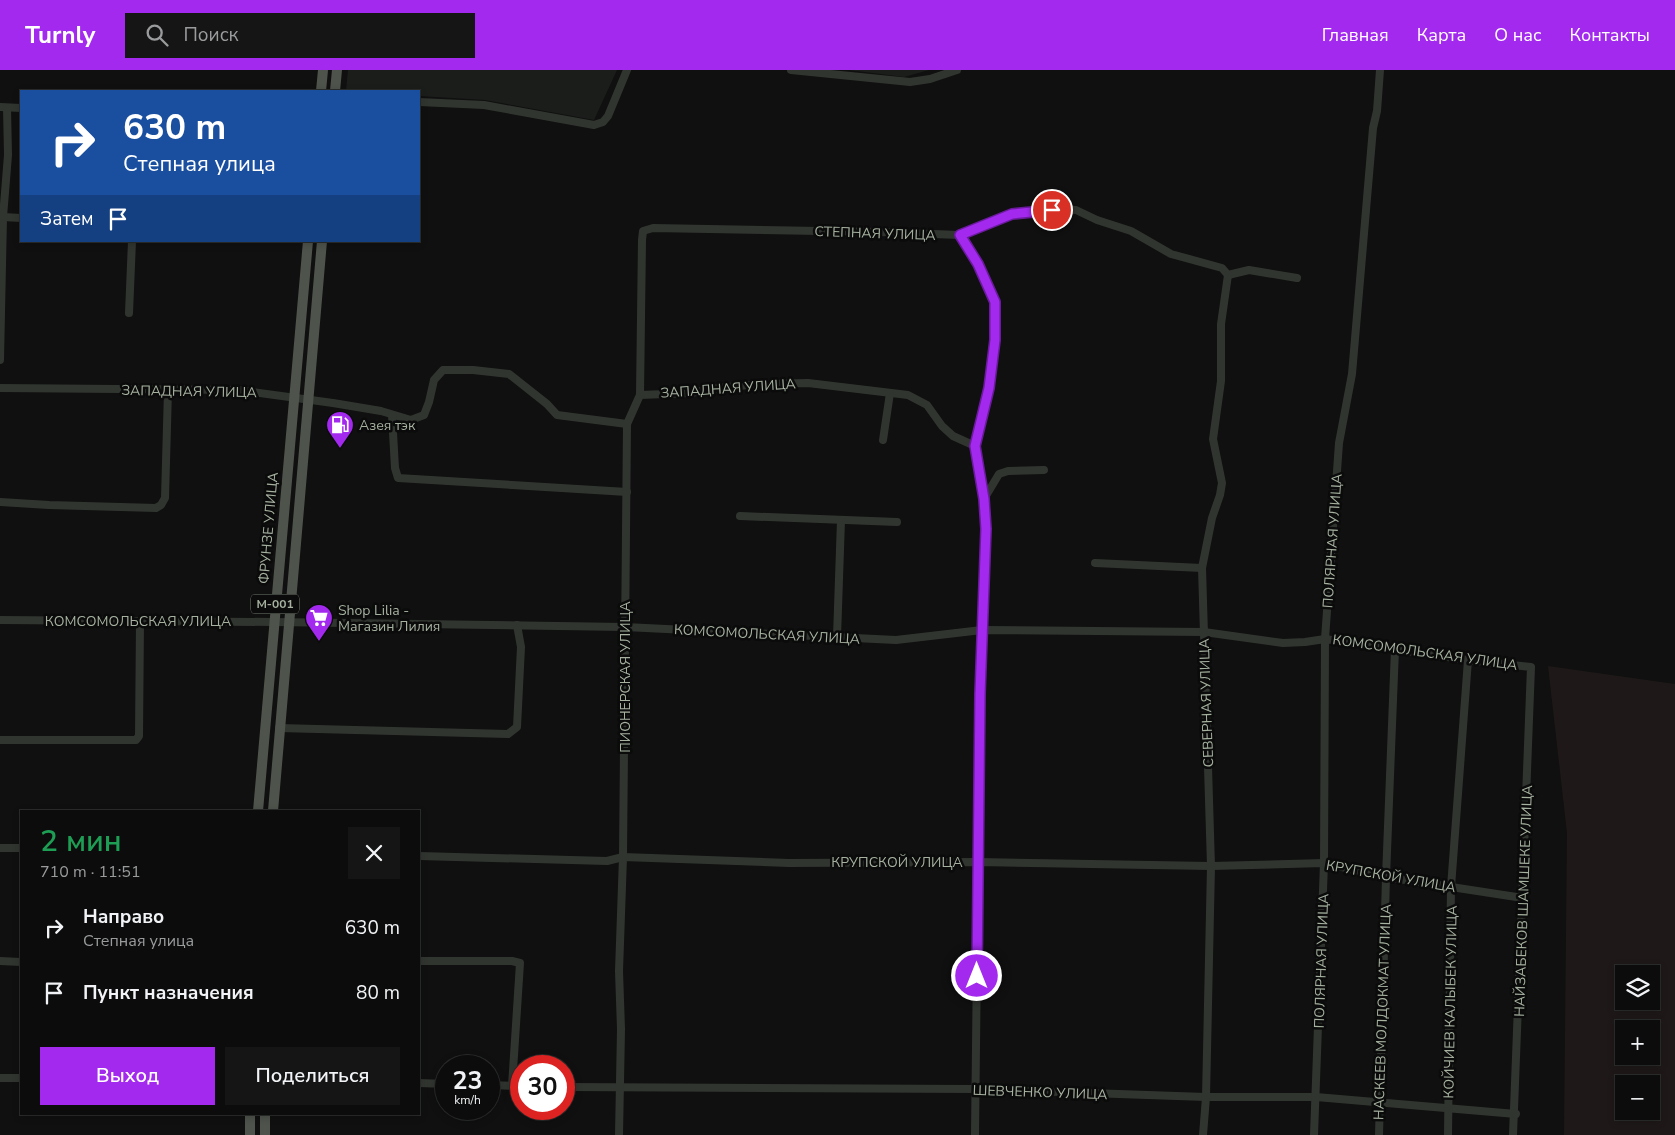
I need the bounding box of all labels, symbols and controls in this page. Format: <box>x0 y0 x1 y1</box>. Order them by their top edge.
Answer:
search box <box>125 13 475 58</box>
text: Turnly <box>25 19 95 51</box>
icon: search <box>143 21 171 49</box>
text: Поиск <box>183 22 239 48</box>
text: Главная <box>1322 23 1389 47</box>
text: Карта <box>1417 23 1466 47</box>
text: О нас <box>1494 23 1542 47</box>
text: Контакты <box>1570 23 1650 47</box>
text: 630 m <box>123 104 226 151</box>
icon: right <box>40 110 105 175</box>
text: Степная улица <box>123 149 276 179</box>
pin <box>1031 189 1073 231</box>
icon: arrive <box>1038 196 1066 224</box>
icon: arrive <box>104 205 132 233</box>
text: Затем <box>40 206 94 232</box>
street label: СТЕПНАЯ УЛИЦА <box>814 222 936 245</box>
street label: ЗАПАДНАЯ УЛИЦА <box>660 374 796 403</box>
street label: ЗАПАДНАЯ УЛИЦА <box>121 381 257 402</box>
fuel station icon: Азея тэк <box>325 410 355 449</box>
place label: Азея тэк <box>359 416 416 435</box>
street label: ФРУНЗЕ УЛИЦА <box>254 471 283 585</box>
street label: ПОЛЯРНАЯ УЛИЦА <box>1318 473 1347 609</box>
road number: M-001 <box>251 594 299 614</box>
place label: Shop Lilia - Магазин Лилия <box>338 601 440 636</box>
street label: ПИОНЕРСКАЯ УЛИЦА <box>616 601 635 753</box>
supermarket icon: Shop Lilia - Магазин Лилия <box>304 603 334 642</box>
street label: КОМСОМОЛЬСКАЯ УЛИЦА <box>45 612 231 631</box>
street label: КОМСОМОЛЬСКАЯ УЛИЦА <box>673 620 860 649</box>
street label: КОМСОМОЛЬСКАЯ УЛИЦА <box>1331 630 1518 675</box>
street label: СЕВЕРНАЯ УЛИЦА <box>1195 638 1218 768</box>
street label: НАЙЗАБЕКОВ ШАМШЕКЕ УЛИЦА <box>1510 785 1537 1017</box>
text: 2 мин <box>40 821 122 862</box>
button: close <box>348 827 400 879</box>
street label: КРУПСКОЙ УЛИЦА <box>831 853 963 872</box>
street label: КРУПСКОЙ УЛИЦА <box>1325 856 1457 897</box>
text: 710 m · 11:51 <box>40 861 141 883</box>
street label: ПОЛЯРНАЯ УЛИЦА <box>1310 893 1333 1029</box>
text: Направо <box>83 904 164 930</box>
street label: НАСКЕЕВ МОЛДОКМАТ УЛИЦА <box>1369 904 1396 1120</box>
street label: КОЙЧИЕВ КАЛЫБЕК УЛИЦА <box>1439 905 1462 1099</box>
icon: right <box>40 914 68 942</box>
text: 630 m <box>345 915 400 941</box>
text: Степная улица <box>83 930 194 952</box>
position arrow <box>950 949 1002 1001</box>
map controls <box>1615 965 1660 1120</box>
button: layers <box>1615 965 1660 1010</box>
icon: arrive <box>40 979 68 1007</box>
text: Пункт назначения <box>83 980 254 1006</box>
text: 80 m <box>356 980 400 1006</box>
button: + <box>1615 1020 1660 1065</box>
button: Выход <box>40 1047 215 1105</box>
button: Поделиться <box>225 1047 400 1105</box>
speed limit sign: 30 <box>510 1055 575 1120</box>
text: 23 <box>452 1064 483 1098</box>
button: − <box>1615 1075 1660 1120</box>
street label: ШЕВЧЕНКО УЛИЦА <box>972 1081 1108 1104</box>
text: km/h <box>454 1092 481 1108</box>

